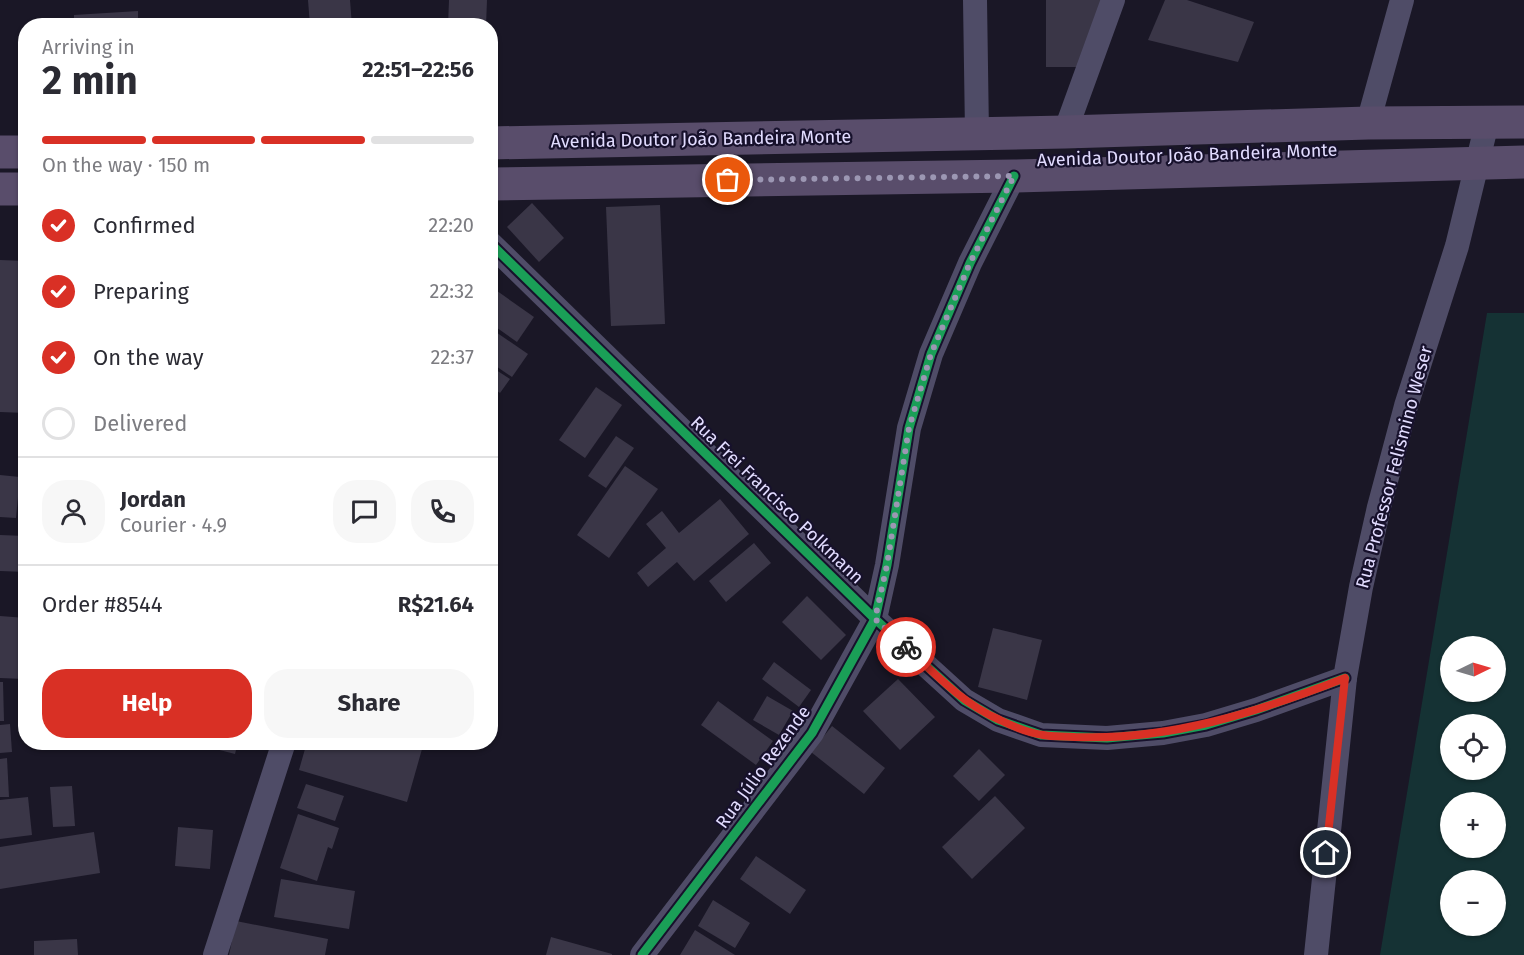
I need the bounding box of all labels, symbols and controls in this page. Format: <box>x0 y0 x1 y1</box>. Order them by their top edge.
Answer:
text: Arriving in <box>42 35 135 59</box>
text: 22:51–22:56 <box>362 56 474 83</box>
text: 2 min <box>42 58 138 104</box>
street label: Avenida Doutor João Bandeira Monte <box>550 125 852 153</box>
street label: Avenida Doutor João Bandeira Monte <box>1036 139 1338 171</box>
text: On the way · 150 m <box>42 153 210 177</box>
pin <box>702 154 753 205</box>
icon: bag <box>711 163 744 196</box>
icon: check <box>42 209 75 242</box>
text: Confirmed <box>93 212 196 239</box>
text: 22:20 <box>428 213 474 237</box>
icon: check <box>42 275 75 308</box>
text: Preparing <box>93 278 189 305</box>
text: 22:32 <box>430 279 474 303</box>
icon: check <box>42 341 75 374</box>
street label: Rua Professor Felismino Weser <box>1351 343 1437 591</box>
text: On the way <box>93 344 204 371</box>
text: 22:37 <box>430 345 474 369</box>
text: Delivered <box>93 410 188 437</box>
street label: Rua Frei Francisco Polkmann <box>686 412 868 588</box>
button: person <box>42 480 105 543</box>
button: chat <box>333 480 396 543</box>
button: phone <box>411 480 474 543</box>
text: Jordan <box>120 486 186 513</box>
text: Courier · 4.9 <box>120 513 227 537</box>
text: Order #8544 <box>42 591 162 618</box>
text: R$21.64 <box>398 591 474 618</box>
courier <box>876 617 936 677</box>
icon: bike <box>890 631 923 664</box>
north arrow <box>1440 636 1506 702</box>
map controls <box>1440 636 1506 936</box>
button: Help <box>42 669 252 738</box>
button: Share <box>264 669 474 738</box>
street label: Rua Júlio Rezende <box>711 701 815 833</box>
button: locate <box>1440 714 1506 780</box>
button: + <box>1440 792 1506 858</box>
pin <box>1300 827 1351 878</box>
icon: home <box>1309 836 1342 869</box>
button: − <box>1440 870 1506 936</box>

